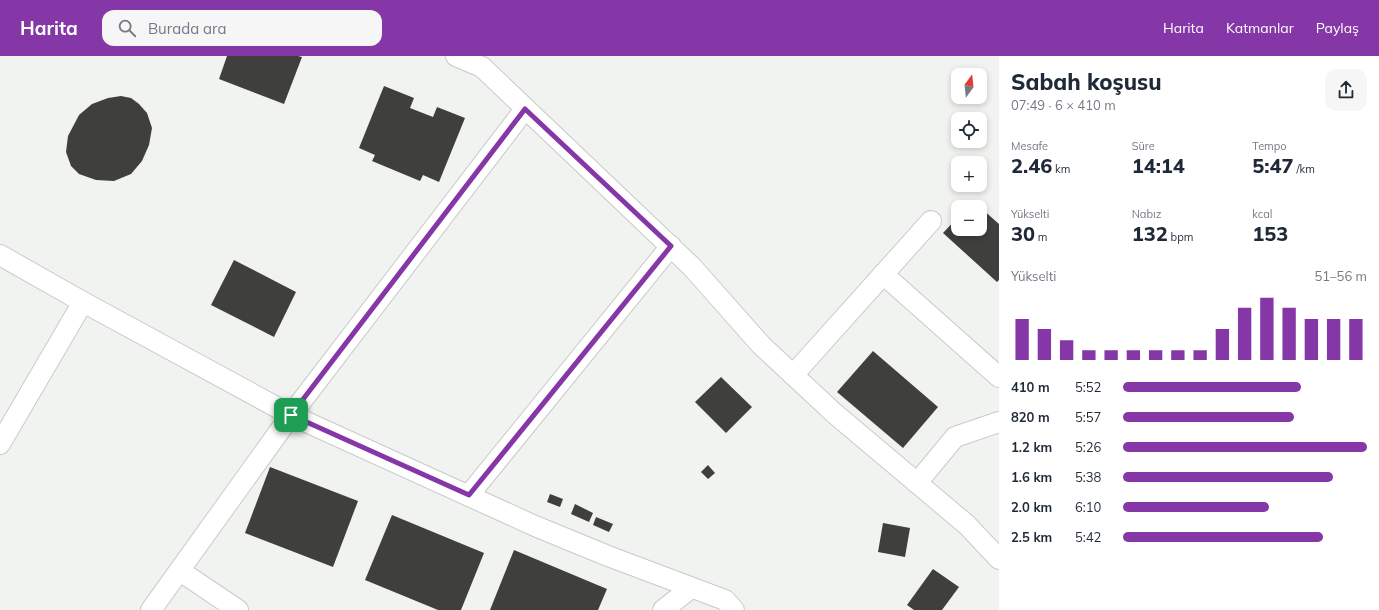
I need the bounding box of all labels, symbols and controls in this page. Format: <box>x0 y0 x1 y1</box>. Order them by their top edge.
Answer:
search box <box>102 10 382 46</box>
text: Harita <box>20 16 78 40</box>
icon: search <box>116 17 138 39</box>
text: Burada ara <box>148 19 226 38</box>
text: Harita <box>1163 19 1204 37</box>
text: Katmanlar <box>1226 19 1294 37</box>
text: Paylaş <box>1316 19 1359 37</box>
north arrow <box>951 68 987 104</box>
map controls <box>951 68 987 236</box>
text: Sabah koşusu <box>1011 68 1162 96</box>
button: share <box>1325 69 1367 111</box>
text: 07:49 · 6 × 410 m <box>1011 97 1116 113</box>
button: locate <box>951 112 987 148</box>
text: Mesafe <box>1011 139 1048 153</box>
text: Süre <box>1132 139 1155 153</box>
text: Tempo <box>1252 139 1287 153</box>
text: 2.46 <box>1011 153 1052 178</box>
text: 14:14 <box>1132 153 1185 178</box>
text: 5:47 <box>1252 153 1294 178</box>
button: + <box>951 156 987 192</box>
text: km <box>1052 162 1070 176</box>
text: /km <box>1294 162 1315 176</box>
button: − <box>951 200 987 236</box>
text: Yükselti <box>1011 207 1049 221</box>
text: Nabız <box>1132 207 1161 221</box>
text: kcal <box>1252 207 1272 221</box>
text: 30 <box>1011 221 1035 246</box>
text: 132 <box>1132 221 1168 246</box>
text: 153 <box>1252 221 1288 246</box>
text: m <box>1035 230 1048 244</box>
text: bpm <box>1168 230 1193 244</box>
text: Yükselti <box>1011 268 1056 284</box>
text: 51–56 m <box>1314 268 1367 284</box>
text: 410 m <box>1011 379 1050 395</box>
text: 5:52 <box>1075 379 1101 395</box>
pin <box>274 398 308 432</box>
icon: arrive <box>280 404 302 426</box>
text: 820 m <box>1011 409 1050 425</box>
text: 5:57 <box>1075 409 1101 425</box>
text: 1.2 km <box>1011 439 1052 455</box>
text: 5:26 <box>1075 439 1101 455</box>
text: 1.6 km <box>1011 469 1052 485</box>
text: 5:38 <box>1075 469 1101 485</box>
text: 2.0 km <box>1011 499 1052 515</box>
text: 6:10 <box>1075 499 1101 515</box>
text: 2.5 km <box>1011 529 1052 545</box>
text: 5:42 <box>1075 529 1101 545</box>

